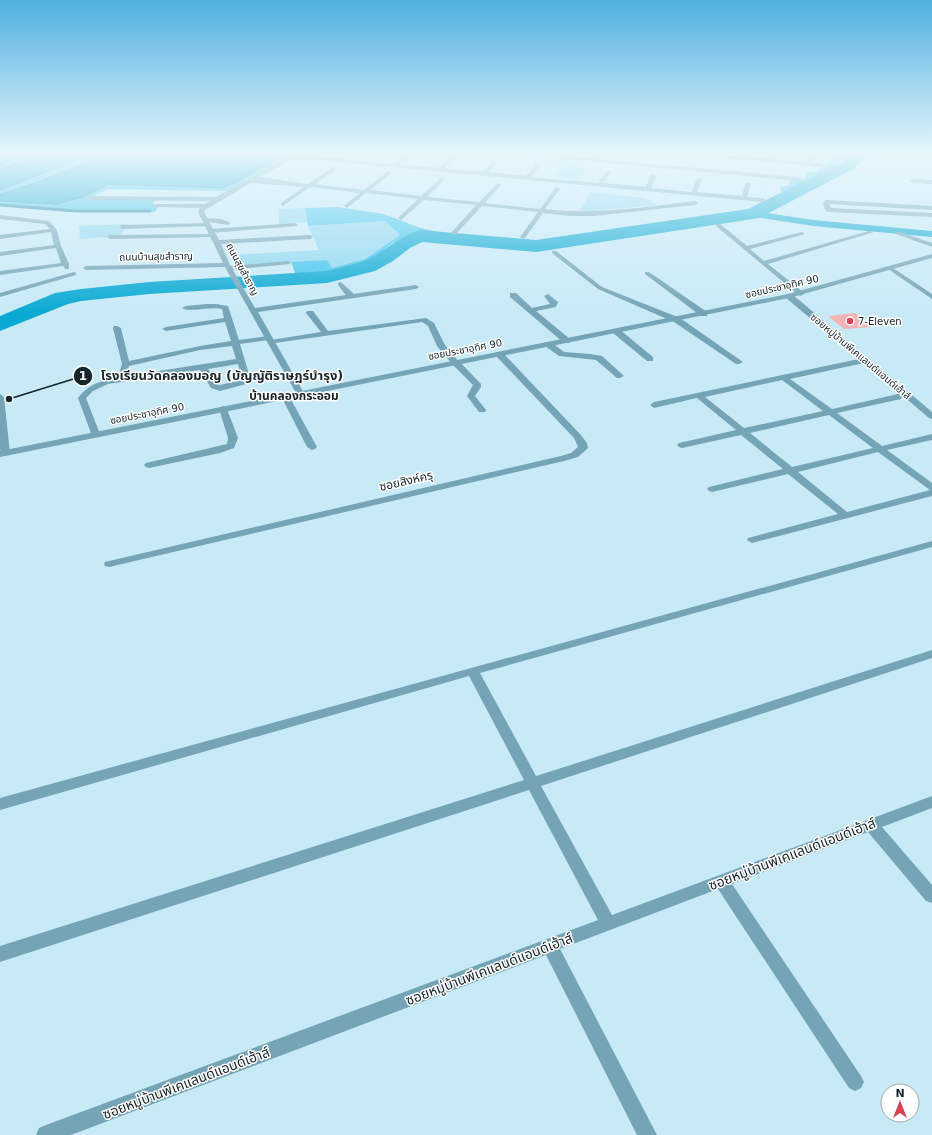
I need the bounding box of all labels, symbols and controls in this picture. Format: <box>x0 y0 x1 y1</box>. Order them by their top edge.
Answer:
street label: ถนนสุขสำราญ <box>223 241 261 298</box>
street label: ถนนบ้านสุขสำราญ <box>119 250 193 264</box>
street label: ซอยประชาอุทิศ 90 <box>744 273 820 301</box>
street label: ซอยหมู่บ้านพีเคแลนด์แอนด์เฮ้าส์ <box>808 311 914 402</box>
marker: 7-Eleven <box>845 316 855 326</box>
place label: 7-Eleven <box>858 316 902 327</box>
street label: ซอยประชาอุทิศ 90 <box>427 337 503 363</box>
callout: โรงเรียนวัดคลองมอญ (บัญญัติราษฎร์บำรุง) <box>73 363 352 388</box>
text: โรงเรียนวัดคลองมอญ (บัญญัติราษฎร์บำรุง) <box>101 368 343 383</box>
text: 1 <box>79 369 87 383</box>
district label: บ้านคลองกระออม <box>249 389 339 403</box>
street label: ซอยประชาอุทิศ 90 <box>109 401 185 427</box>
street label: ซอยสิงห์ครุ <box>378 468 434 494</box>
street label: ซอยหมู่บ้านพีเคแลนด์แอนด์เฮ้าส์ <box>706 815 878 894</box>
street label: ซอยหมู่บ้านพีเคแลนด์แอนด์เฮ้าส์ <box>403 930 575 1009</box>
street label: ซอยหมู่บ้านพีเคแลนด์แอนด์เฮ้าส์ <box>100 1044 272 1123</box>
north arrow <box>880 1083 920 1123</box>
text: N <box>895 1087 905 1100</box>

